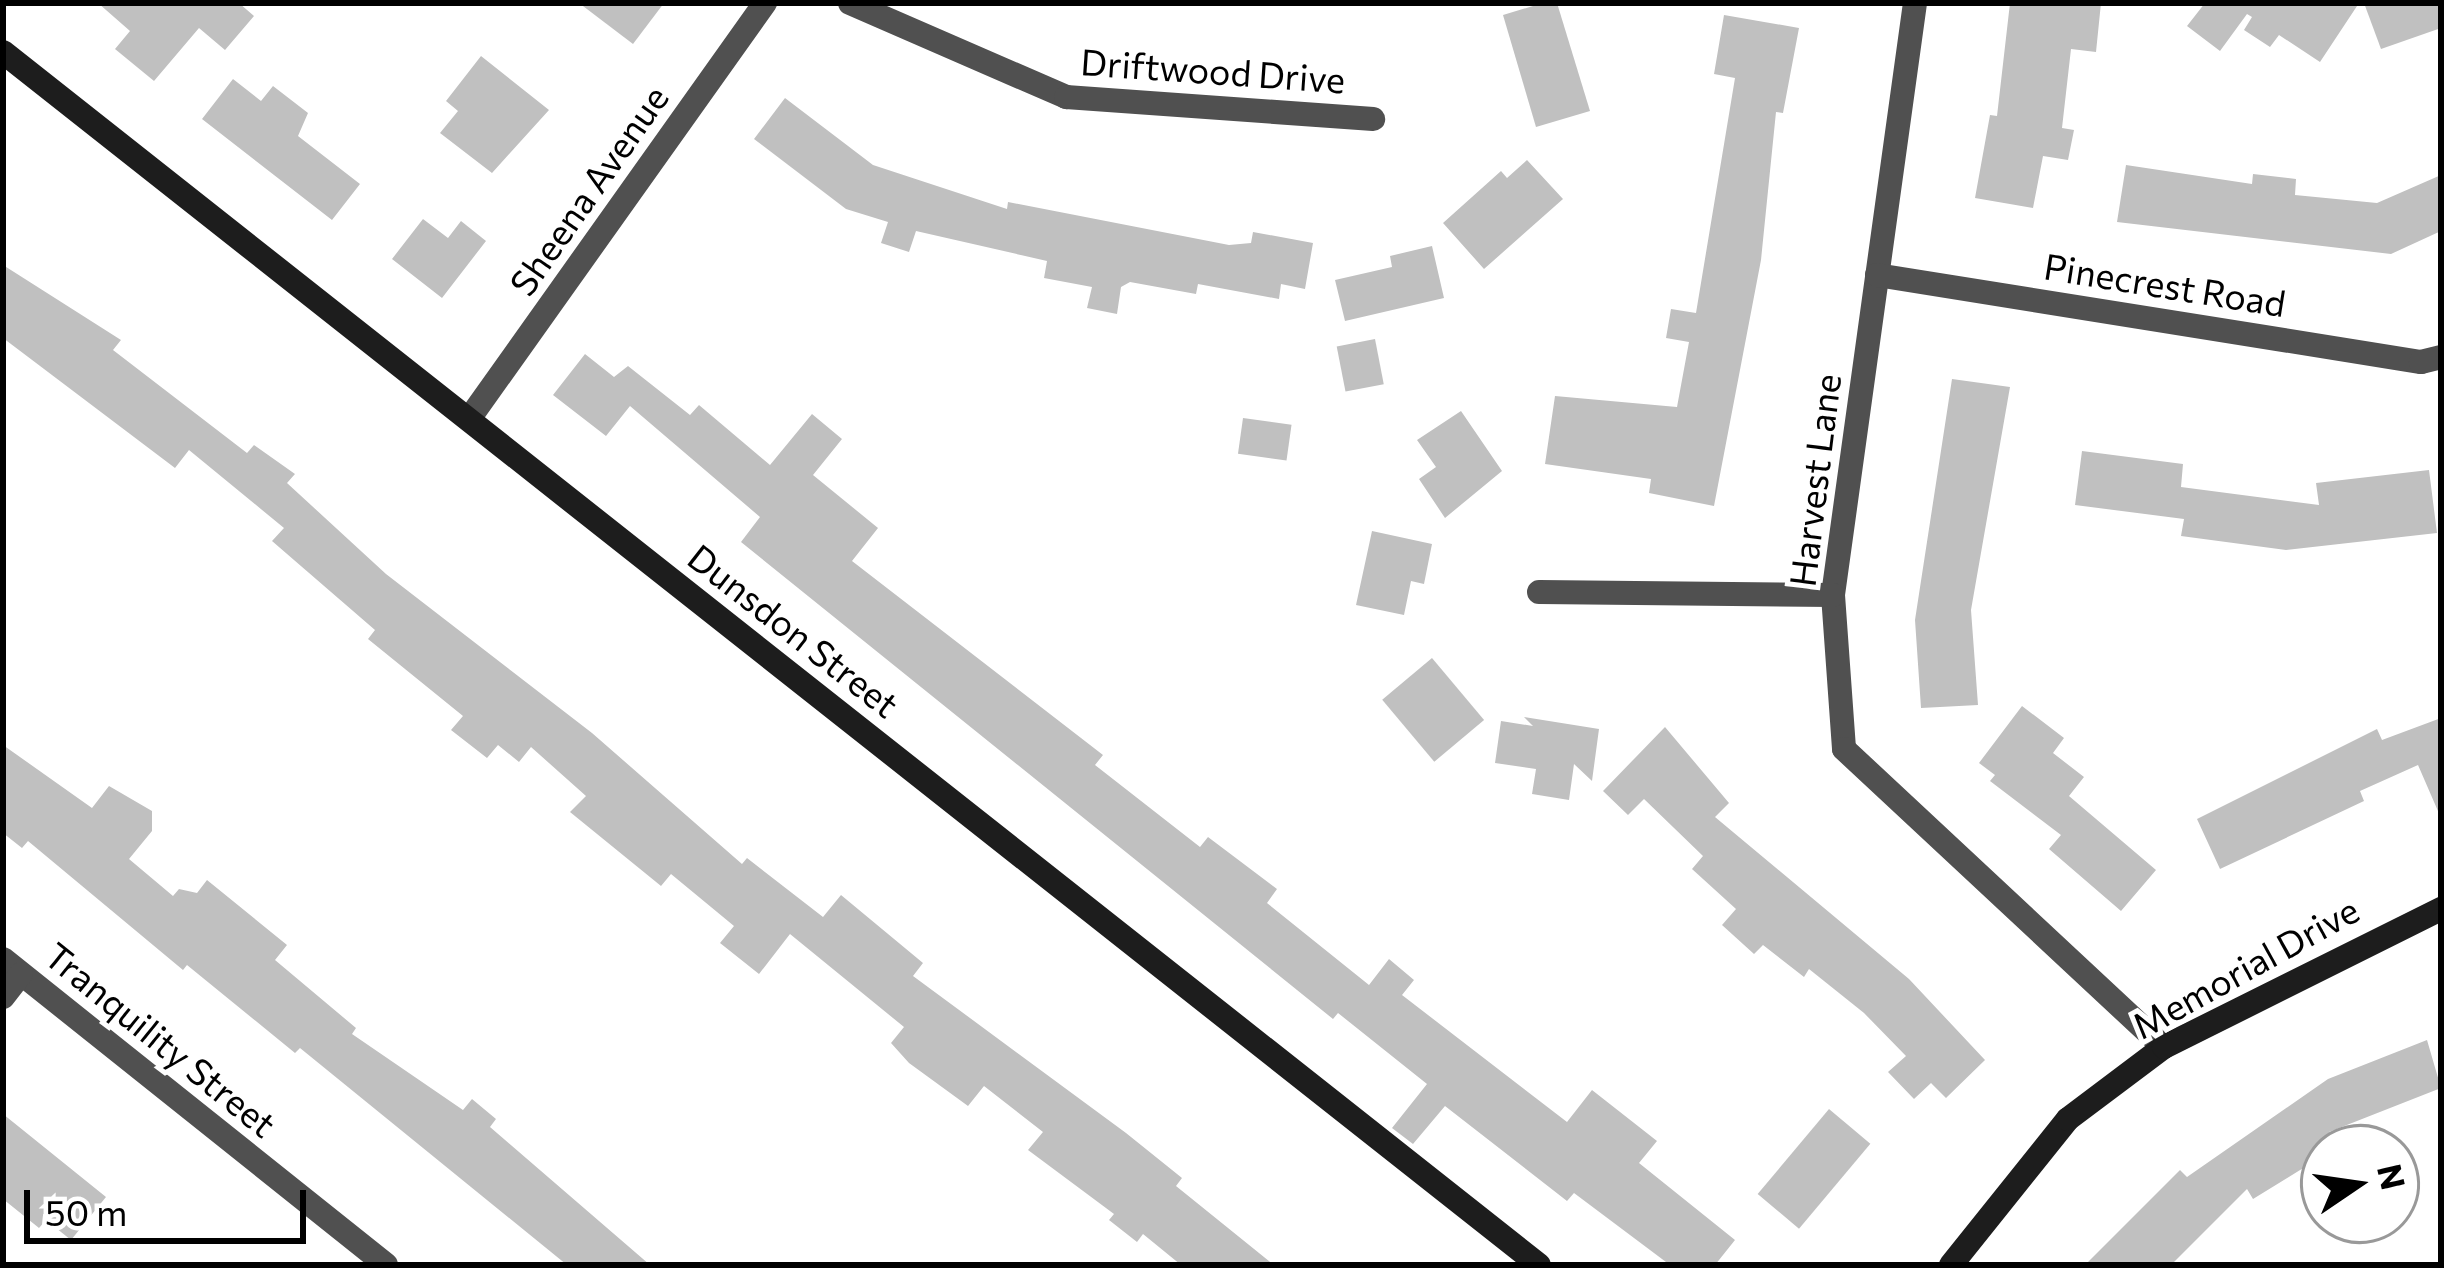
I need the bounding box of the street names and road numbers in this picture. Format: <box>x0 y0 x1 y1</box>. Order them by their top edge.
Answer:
street label: Driftwood Drive <box>1079 39 1347 101</box>
street label: Sheena Avenue <box>500 77 676 303</box>
street label: Pinecrest Road <box>2041 244 2289 324</box>
street label: Harvest Lane <box>1780 371 1848 589</box>
street label: Dunsdon Street <box>680 534 908 726</box>
street label: Memorial Drive <box>2124 887 2366 1047</box>
street label: Tranquility Street <box>37 933 285 1145</box>

